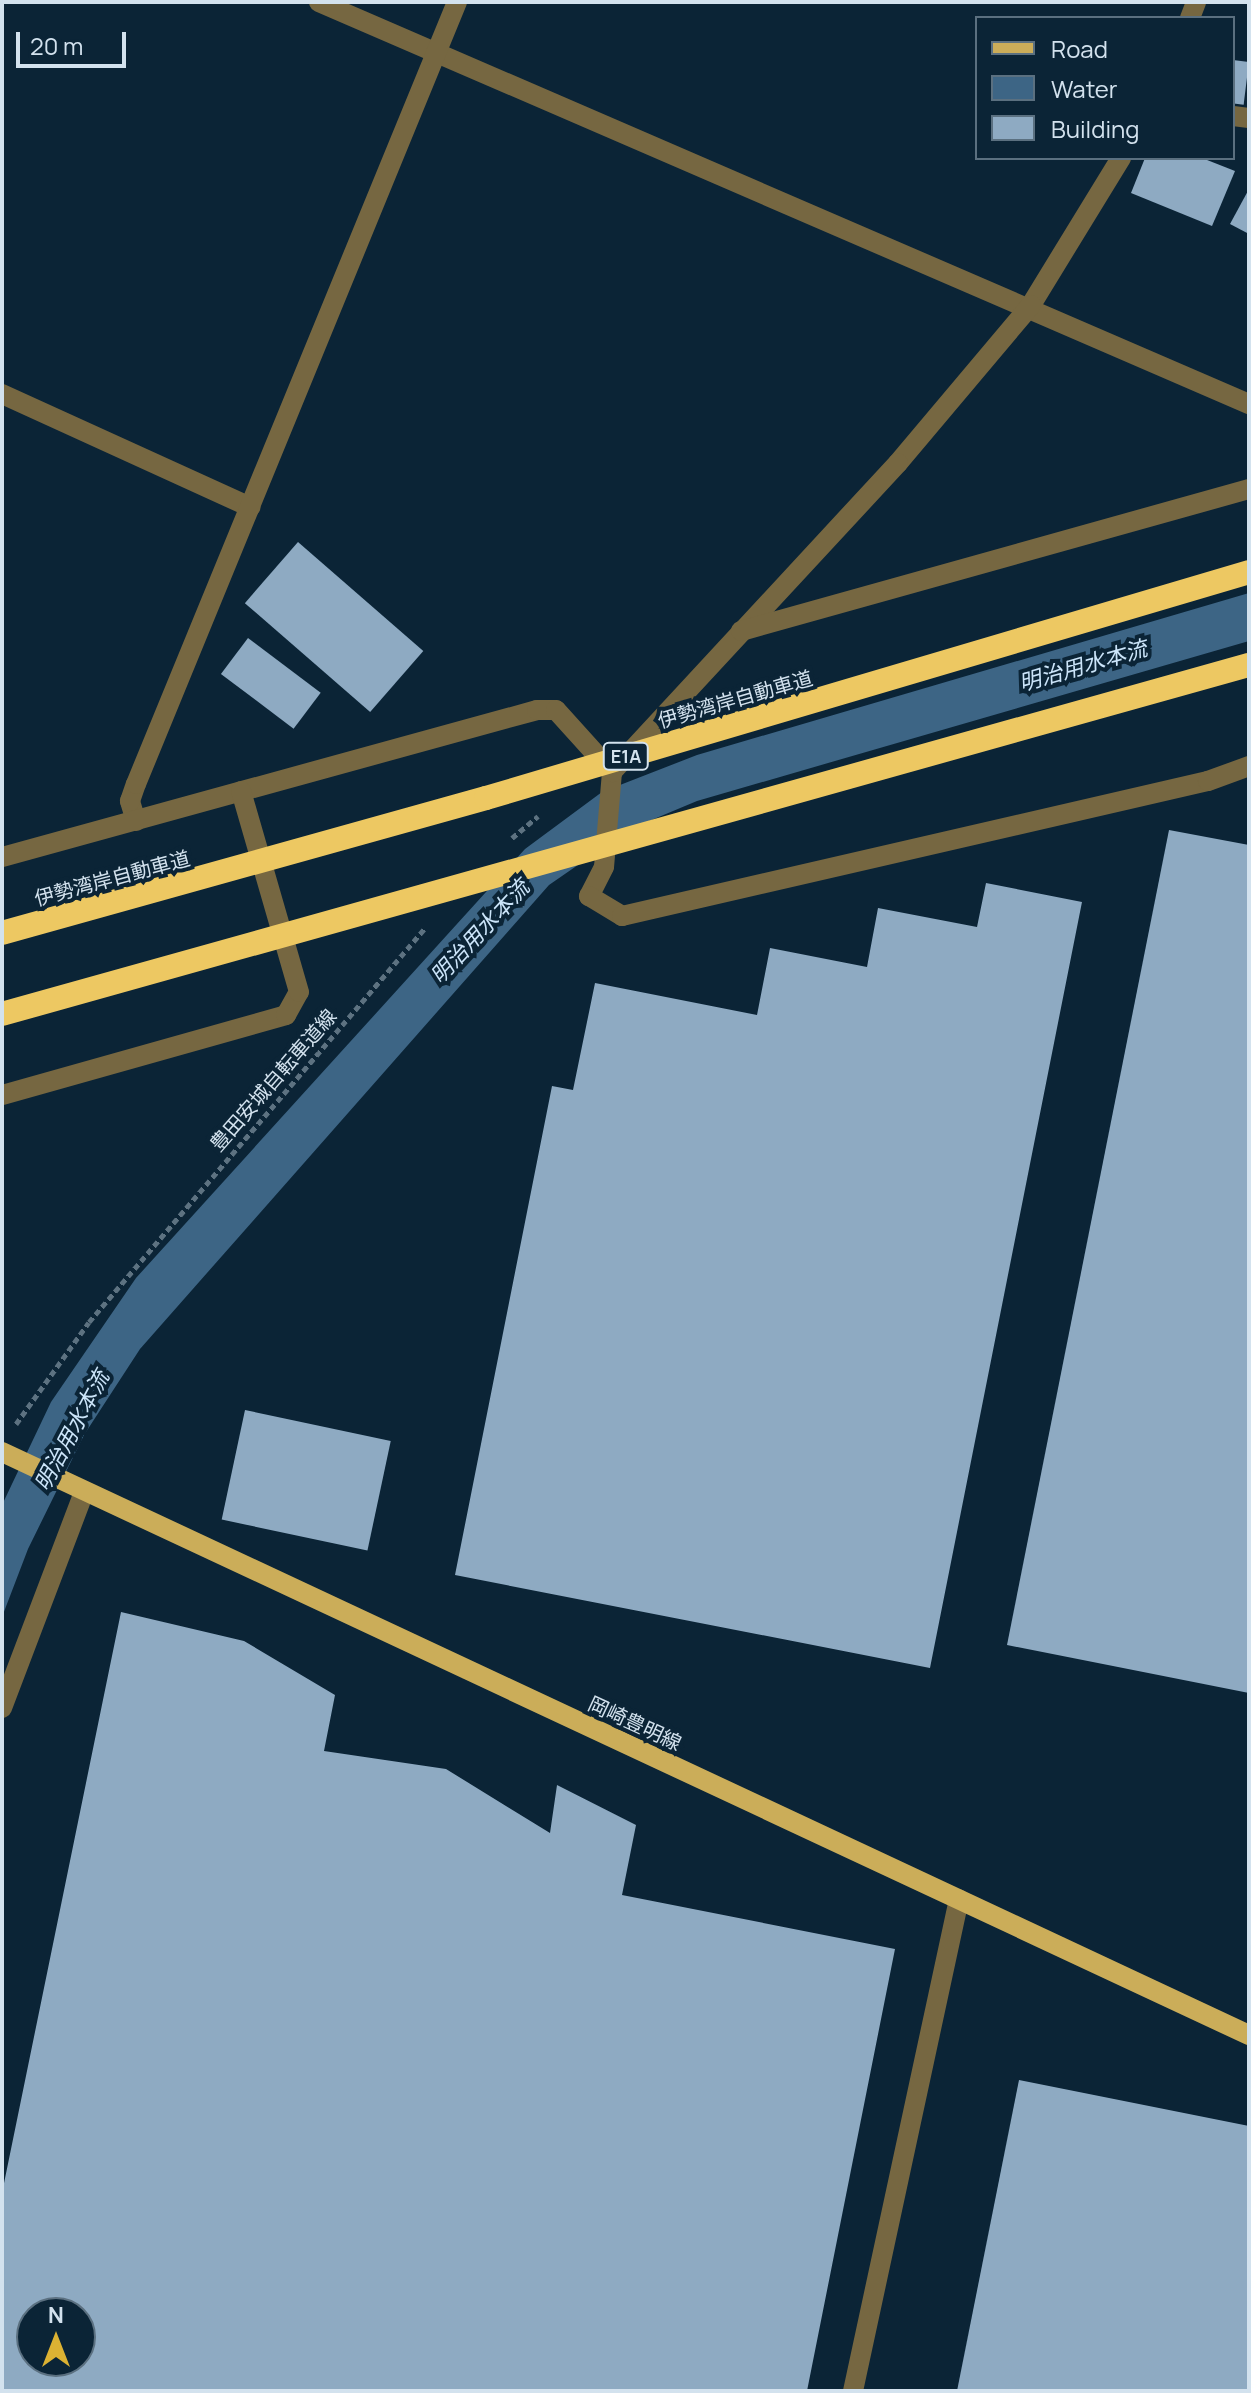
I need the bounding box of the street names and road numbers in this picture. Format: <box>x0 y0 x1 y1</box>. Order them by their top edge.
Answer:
street label: 伊勢湾岸自動車道 <box>655 665 815 733</box>
road number: E1A <box>602 742 650 770</box>
street label: 伊勢湾岸自動車道 <box>32 846 192 910</box>
street label: 豊田安城自転車道線 <box>205 1004 341 1156</box>
street label: 岡崎豊明線 <box>585 1691 685 1755</box>

